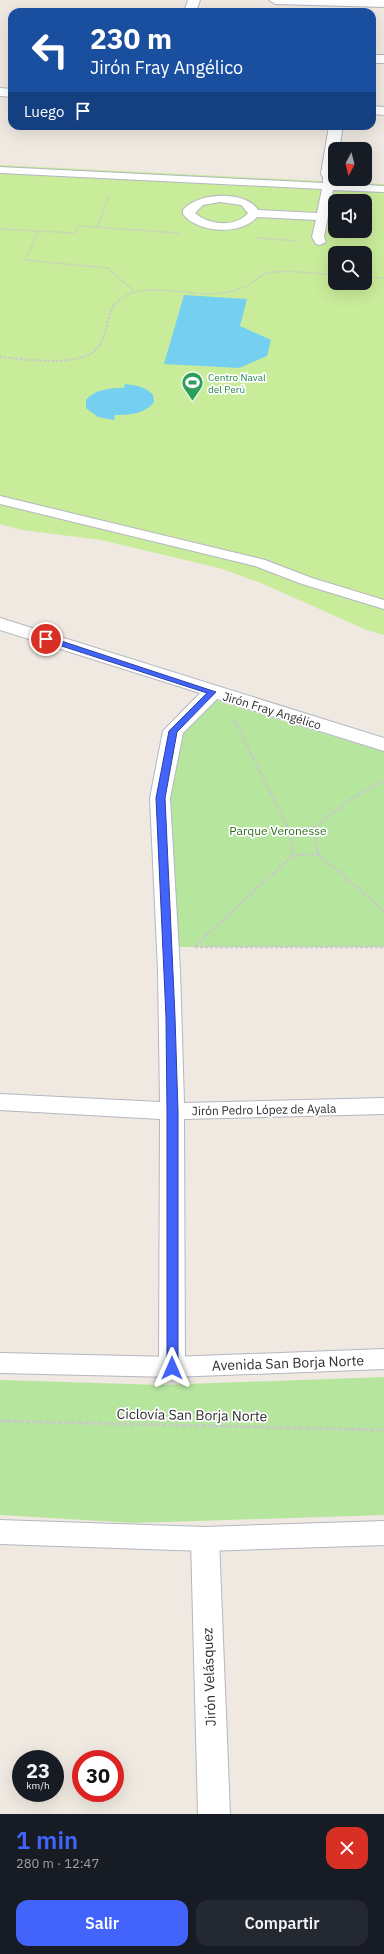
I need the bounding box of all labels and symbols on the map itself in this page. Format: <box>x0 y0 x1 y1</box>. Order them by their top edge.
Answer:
north arrow <box>328 142 372 186</box>
sports icon: Centro Naval del Perú <box>179 370 205 403</box>
place label: Centro Naval del Perú <box>208 371 266 396</box>
pin <box>29 622 63 656</box>
street label: Jirón Fray Angélico <box>221 688 323 733</box>
park label: Parque Veronesse <box>229 823 327 838</box>
street label: Jirón Pedro López de Ayala <box>192 1101 337 1118</box>
position arrow <box>151 1347 193 1389</box>
street label: Avenida San Borja Norte <box>212 1351 365 1375</box>
street label: Ciclovía San Borja Norte <box>117 1405 268 1425</box>
street label: Jirón Velásquez <box>198 1627 220 1727</box>
speed limit sign: 30 <box>72 1750 124 1802</box>

